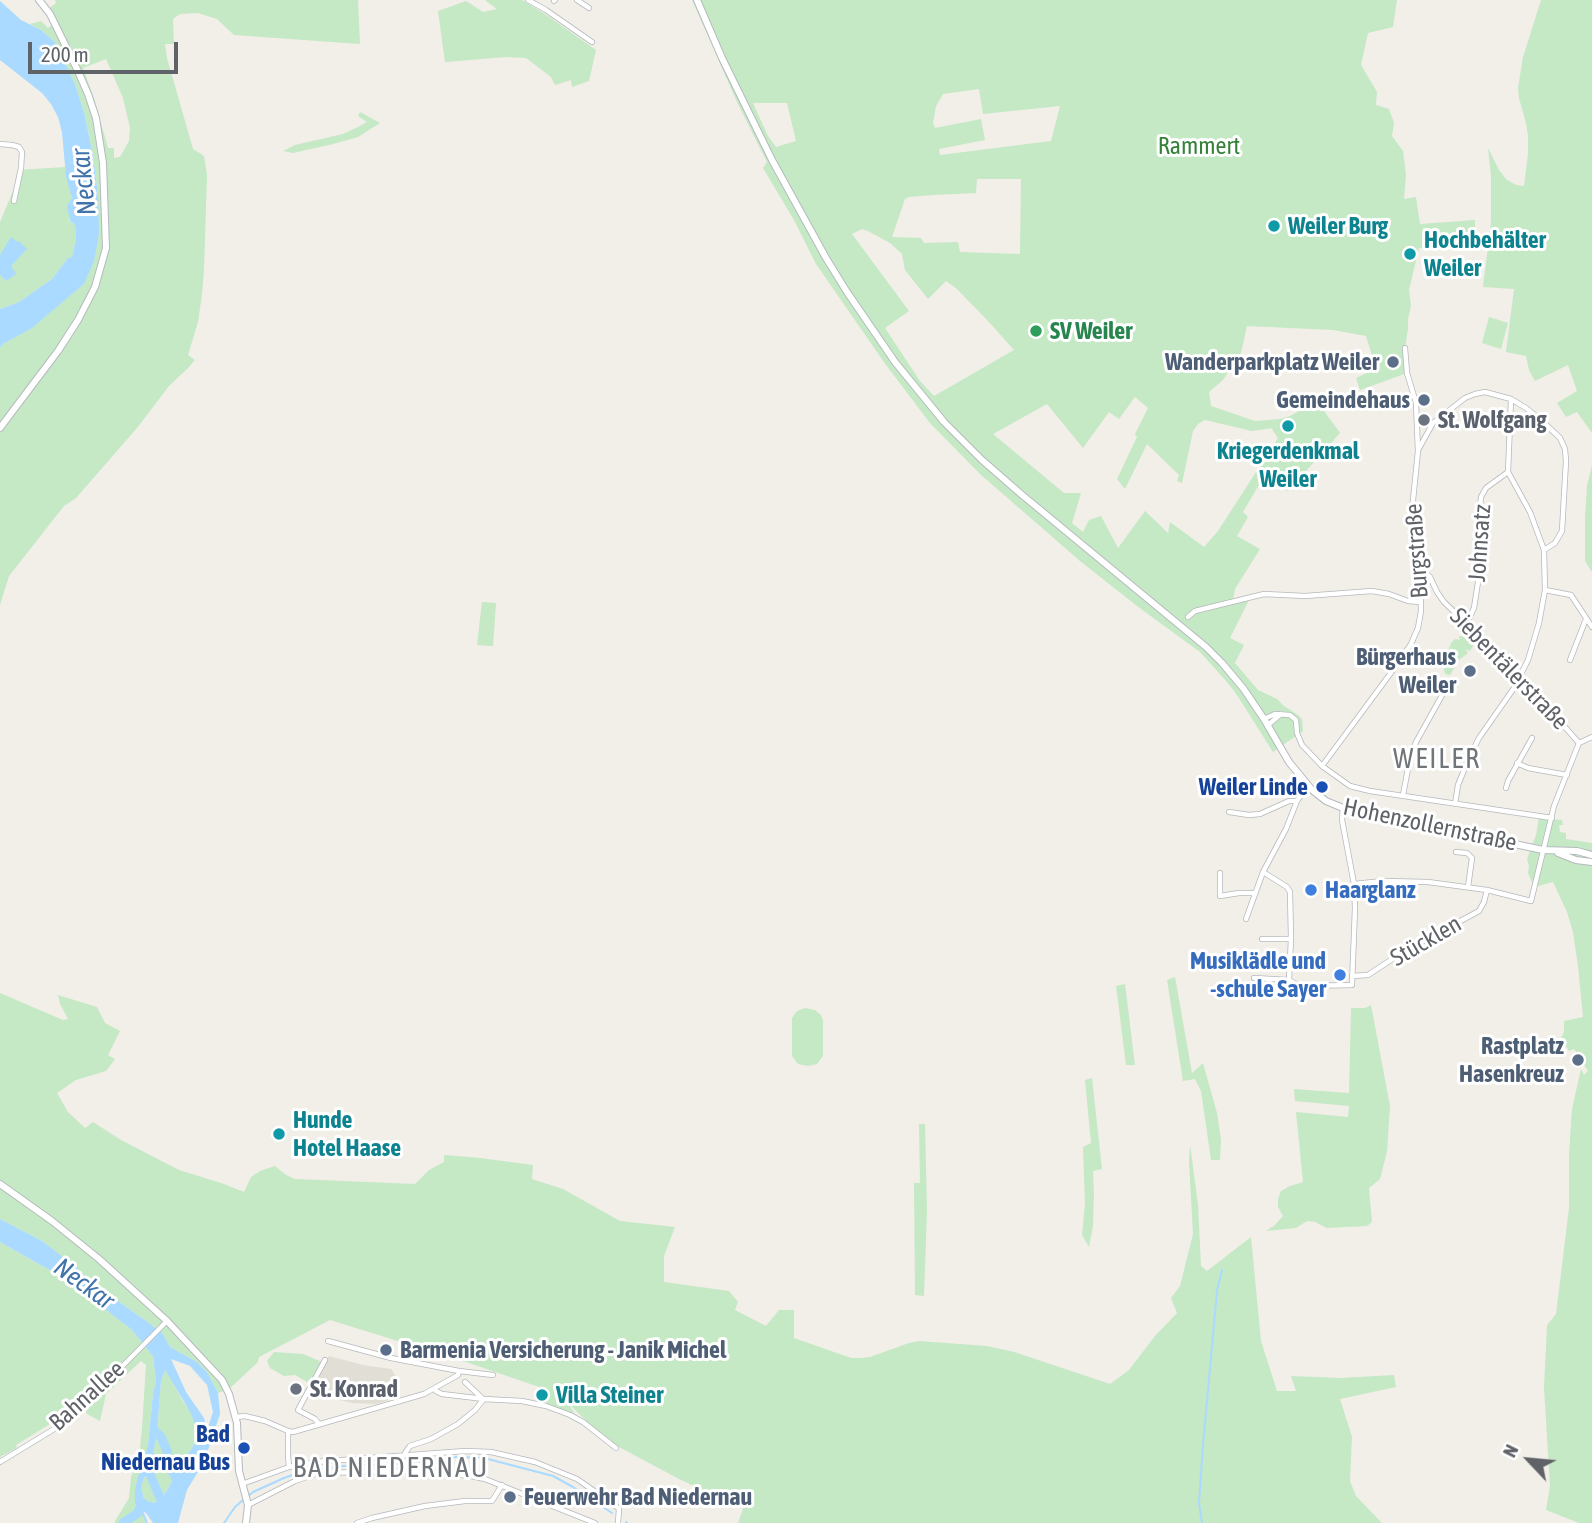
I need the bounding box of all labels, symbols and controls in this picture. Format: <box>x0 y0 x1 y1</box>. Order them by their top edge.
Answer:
scale bar <box>32 28 182 72</box>
text: 200 m <box>41 42 89 66</box>
park label: Rammert <box>1158 132 1240 160</box>
water label: Neckar <box>65 147 103 217</box>
place label: Weiler Burg <box>1288 212 1388 240</box>
marker: Weiler Burg <box>1266 218 1282 234</box>
place label: Hochbehälter Weiler <box>1424 226 1546 282</box>
marker: Hochbehälter Weiler <box>1402 246 1418 262</box>
place label: SV Weiler <box>1050 317 1132 345</box>
marker: SV Weiler <box>1028 323 1044 339</box>
place label: Wanderparkplatz Weiler <box>1165 348 1379 376</box>
marker: Wanderparkplatz Weiler <box>1385 354 1401 370</box>
place label: Gemeindehaus <box>1276 386 1410 414</box>
marker: Gemeindehaus <box>1416 392 1432 408</box>
place label: St. Wolfgang <box>1438 406 1546 434</box>
marker: St. Wolfgang <box>1416 412 1432 428</box>
marker: Kriegerdenkmal Weiler <box>1280 418 1296 434</box>
place label: Kriegerdenkmal Weiler <box>1217 437 1359 493</box>
street label: Burgstraße <box>1399 503 1435 599</box>
street label: Johnsatz <box>1463 503 1497 583</box>
street label: Siebentälerstraße <box>1444 602 1574 736</box>
place label: Bürgerhaus Weiler <box>1356 643 1456 699</box>
marker: Bürgerhaus Weiler <box>1462 663 1478 679</box>
district label: WEILER <box>1394 742 1480 776</box>
place label: Weiler Linde <box>1199 773 1308 801</box>
marker: Weiler Linde <box>1314 779 1330 795</box>
street label: Hohenzollernstraße <box>1341 793 1519 857</box>
place label: Haarglanz <box>1325 876 1416 904</box>
marker: Haarglanz <box>1303 882 1319 898</box>
street label: Stücklen <box>1386 909 1466 973</box>
place label: Musiklädle und -schule Sayer <box>1190 947 1326 1003</box>
marker: Musiklädle und -schule Sayer <box>1332 967 1348 983</box>
place label: Rastplatz Hasenkreuz <box>1459 1032 1564 1088</box>
marker: Rastplatz Hasenkreuz <box>1570 1052 1586 1068</box>
place label: Hunde Hotel Haase <box>293 1106 401 1162</box>
marker: Hunde Hotel Haase <box>271 1126 287 1142</box>
water label: Neckar <box>48 1252 120 1316</box>
place label: Barmenia Versicherung - Janik Michel <box>400 1336 726 1364</box>
marker: Barmenia Versicherung - Janik Michel <box>378 1342 394 1358</box>
street label: Bahnallee <box>44 1355 130 1437</box>
place label: St. Konrad <box>310 1375 398 1403</box>
marker: St. Konrad <box>288 1381 304 1397</box>
place label: Villa Steiner <box>556 1381 663 1409</box>
marker: Villa Steiner <box>534 1387 550 1403</box>
place label: Bad Niedernau Bus <box>101 1420 230 1476</box>
north arrow <box>1494 1425 1564 1495</box>
marker: Bad Niedernau Bus <box>236 1440 252 1456</box>
text: N <box>1498 1441 1522 1461</box>
district label: BAD NIEDERNAU <box>294 1451 488 1485</box>
place label: Feuerwehr Bad Niedernau <box>524 1483 752 1511</box>
marker: Feuerwehr Bad Niedernau <box>502 1489 518 1505</box>

